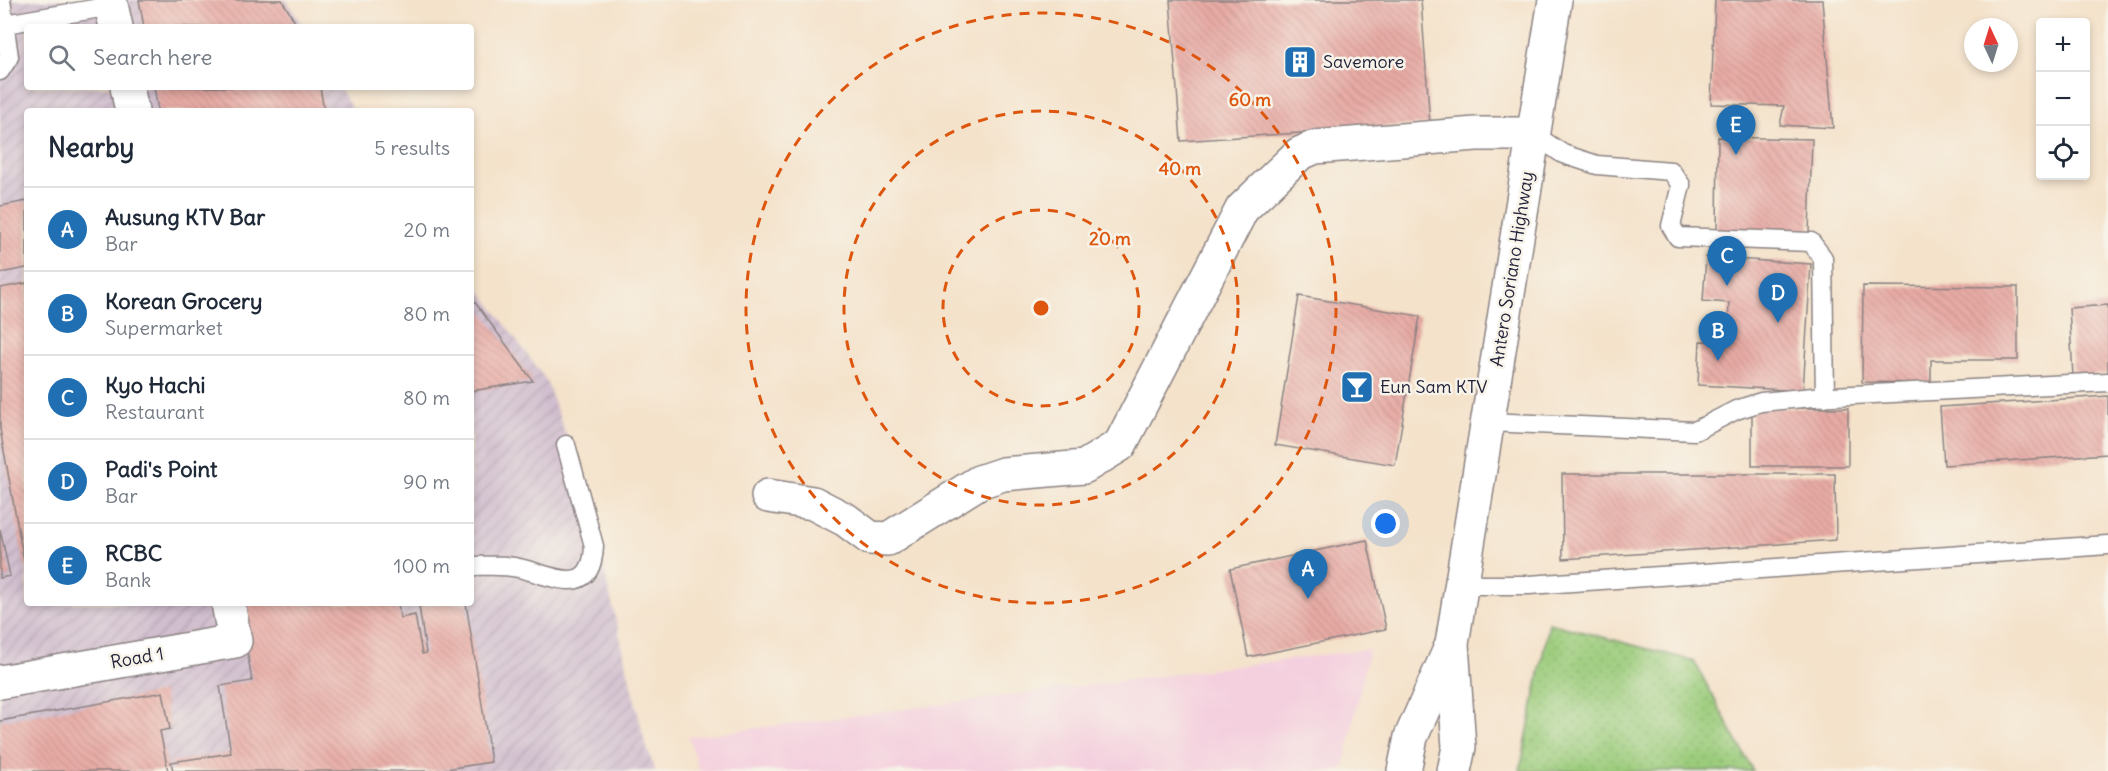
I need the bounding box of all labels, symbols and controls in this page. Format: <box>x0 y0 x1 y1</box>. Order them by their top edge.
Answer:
north arrow <box>1964 18 2018 72</box>
map controls <box>2036 18 2090 180</box>
button: + <box>2036 18 2090 72</box>
search box <box>24 24 474 90</box>
icon: search <box>45 41 78 74</box>
text: Search here <box>93 43 212 71</box>
building icon: Savemore <box>1282 44 1318 80</box>
place label: Savemore <box>1323 50 1404 73</box>
button: − <box>2036 72 2090 126</box>
text: 60 m <box>1229 88 1271 111</box>
pin: E <box>1716 106 1756 155</box>
button: locate <box>2036 126 2090 180</box>
text: Nearby <box>48 131 134 164</box>
text: 5 results <box>374 135 450 160</box>
text: 40 m <box>1159 157 1201 180</box>
street label: Antero Soriano Highway <box>1485 170 1538 368</box>
text: Ausung KTV Bar <box>105 203 265 231</box>
text: A <box>61 217 74 242</box>
text: 20 m <box>404 217 450 242</box>
text: 20 m <box>1089 227 1131 250</box>
text: Bar <box>105 231 138 256</box>
pin: C <box>1708 236 1746 286</box>
pin: D <box>1758 274 1798 323</box>
text: Korean Grocery <box>105 287 263 315</box>
centre of rings <box>1031 298 1051 318</box>
text: B <box>61 301 74 326</box>
text: 80 m <box>403 301 450 326</box>
pin: B <box>1698 312 1738 361</box>
text: Supermarket <box>105 315 223 340</box>
bar icon: Eun Sam KTV <box>1339 369 1375 405</box>
text: Kyo Hachi <box>105 371 206 399</box>
place label: Eun Sam KTV <box>1380 375 1488 398</box>
text: C <box>61 385 74 410</box>
text: 80 m <box>403 385 450 410</box>
text: Restaurant <box>105 399 204 424</box>
text: Padi's Point <box>105 455 217 483</box>
text: D <box>60 469 75 494</box>
text: 90 m <box>403 469 450 494</box>
text: Bar <box>105 483 138 508</box>
your location <box>1371 509 1400 538</box>
text: RCBC <box>105 539 162 567</box>
pin: A <box>1288 550 1328 599</box>
text: E <box>62 553 73 578</box>
text: 100 m <box>393 553 450 578</box>
text: Bank <box>105 567 151 592</box>
street label: Road 1 <box>109 642 165 673</box>

